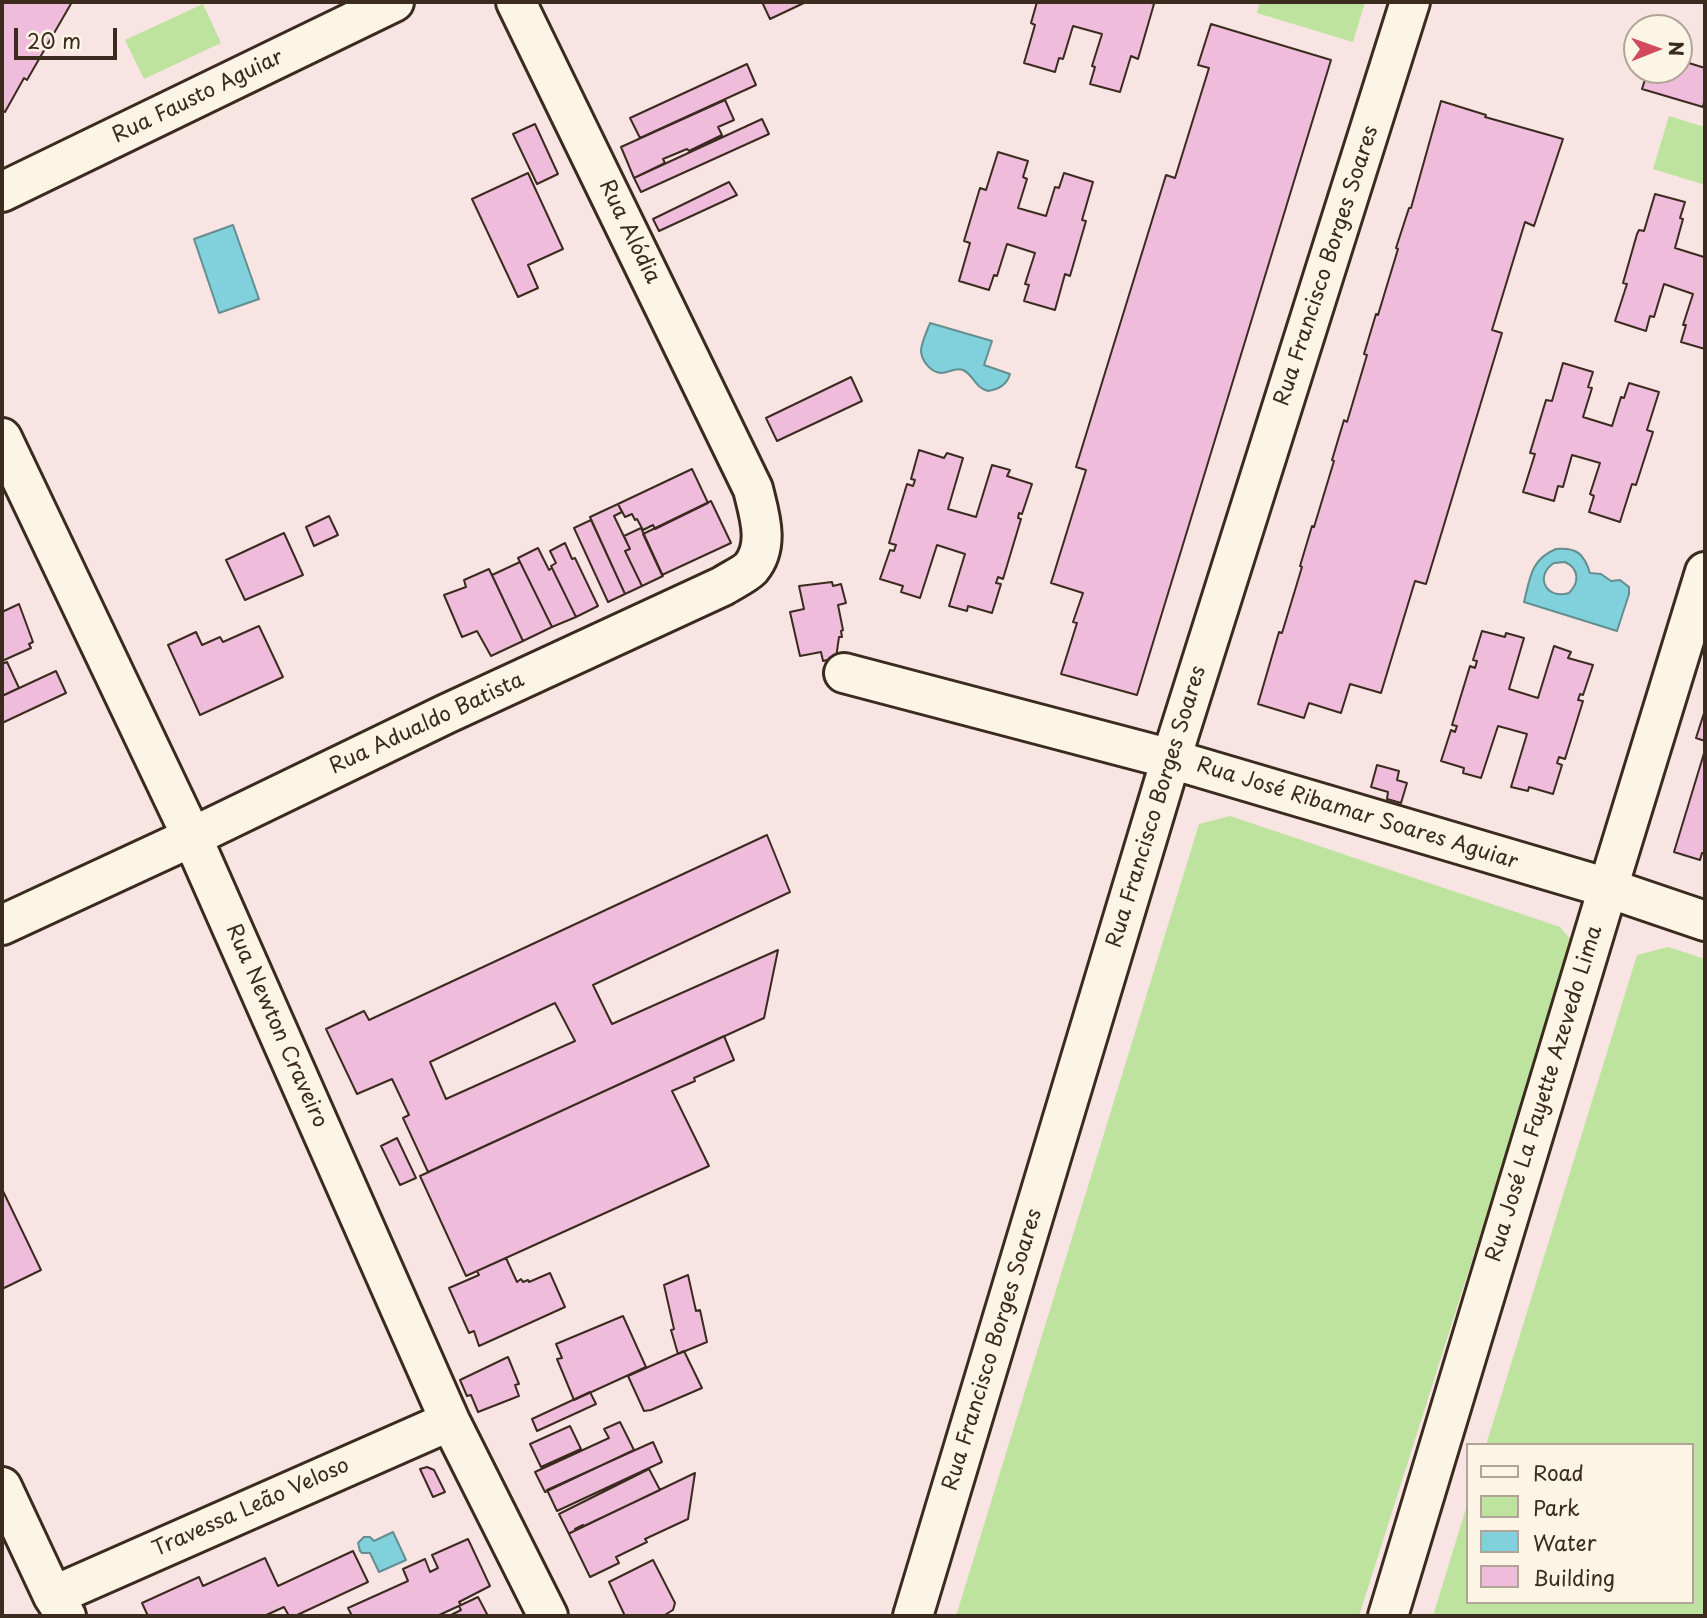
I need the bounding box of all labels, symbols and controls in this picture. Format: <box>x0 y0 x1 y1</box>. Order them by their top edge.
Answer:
scale bar <box>18 14 121 58</box>
north arrow <box>1623 14 1693 84</box>
text: 20 m <box>27 24 81 56</box>
text: N <box>1663 41 1691 56</box>
street label: Rua Fausto Aguiar <box>109 45 287 149</box>
street label: Rua Francisco Borges Soares <box>1270 123 1384 409</box>
street label: Rua Alódia <box>593 176 665 288</box>
street label: Rua Francisco Borges Soares <box>1102 663 1212 951</box>
street label: Rua Adualdo Batista <box>326 668 528 780</box>
street label: Rua José Ribamar Soares Aguiar <box>1193 753 1521 875</box>
street label: Rua Newton Craveiro <box>220 920 332 1132</box>
street label: Rua José La Fayette Azevedo Lima <box>1482 923 1608 1265</box>
street label: Rua Francisco Borges Soares <box>938 1206 1048 1494</box>
legend <box>1466 1443 1693 1604</box>
street label: Travessa Leão Veloso <box>149 1453 353 1563</box>
text: Road <box>1533 1456 1584 1488</box>
text: Park <box>1533 1491 1580 1523</box>
text: Water <box>1533 1526 1596 1558</box>
text: Building <box>1533 1561 1615 1593</box>

